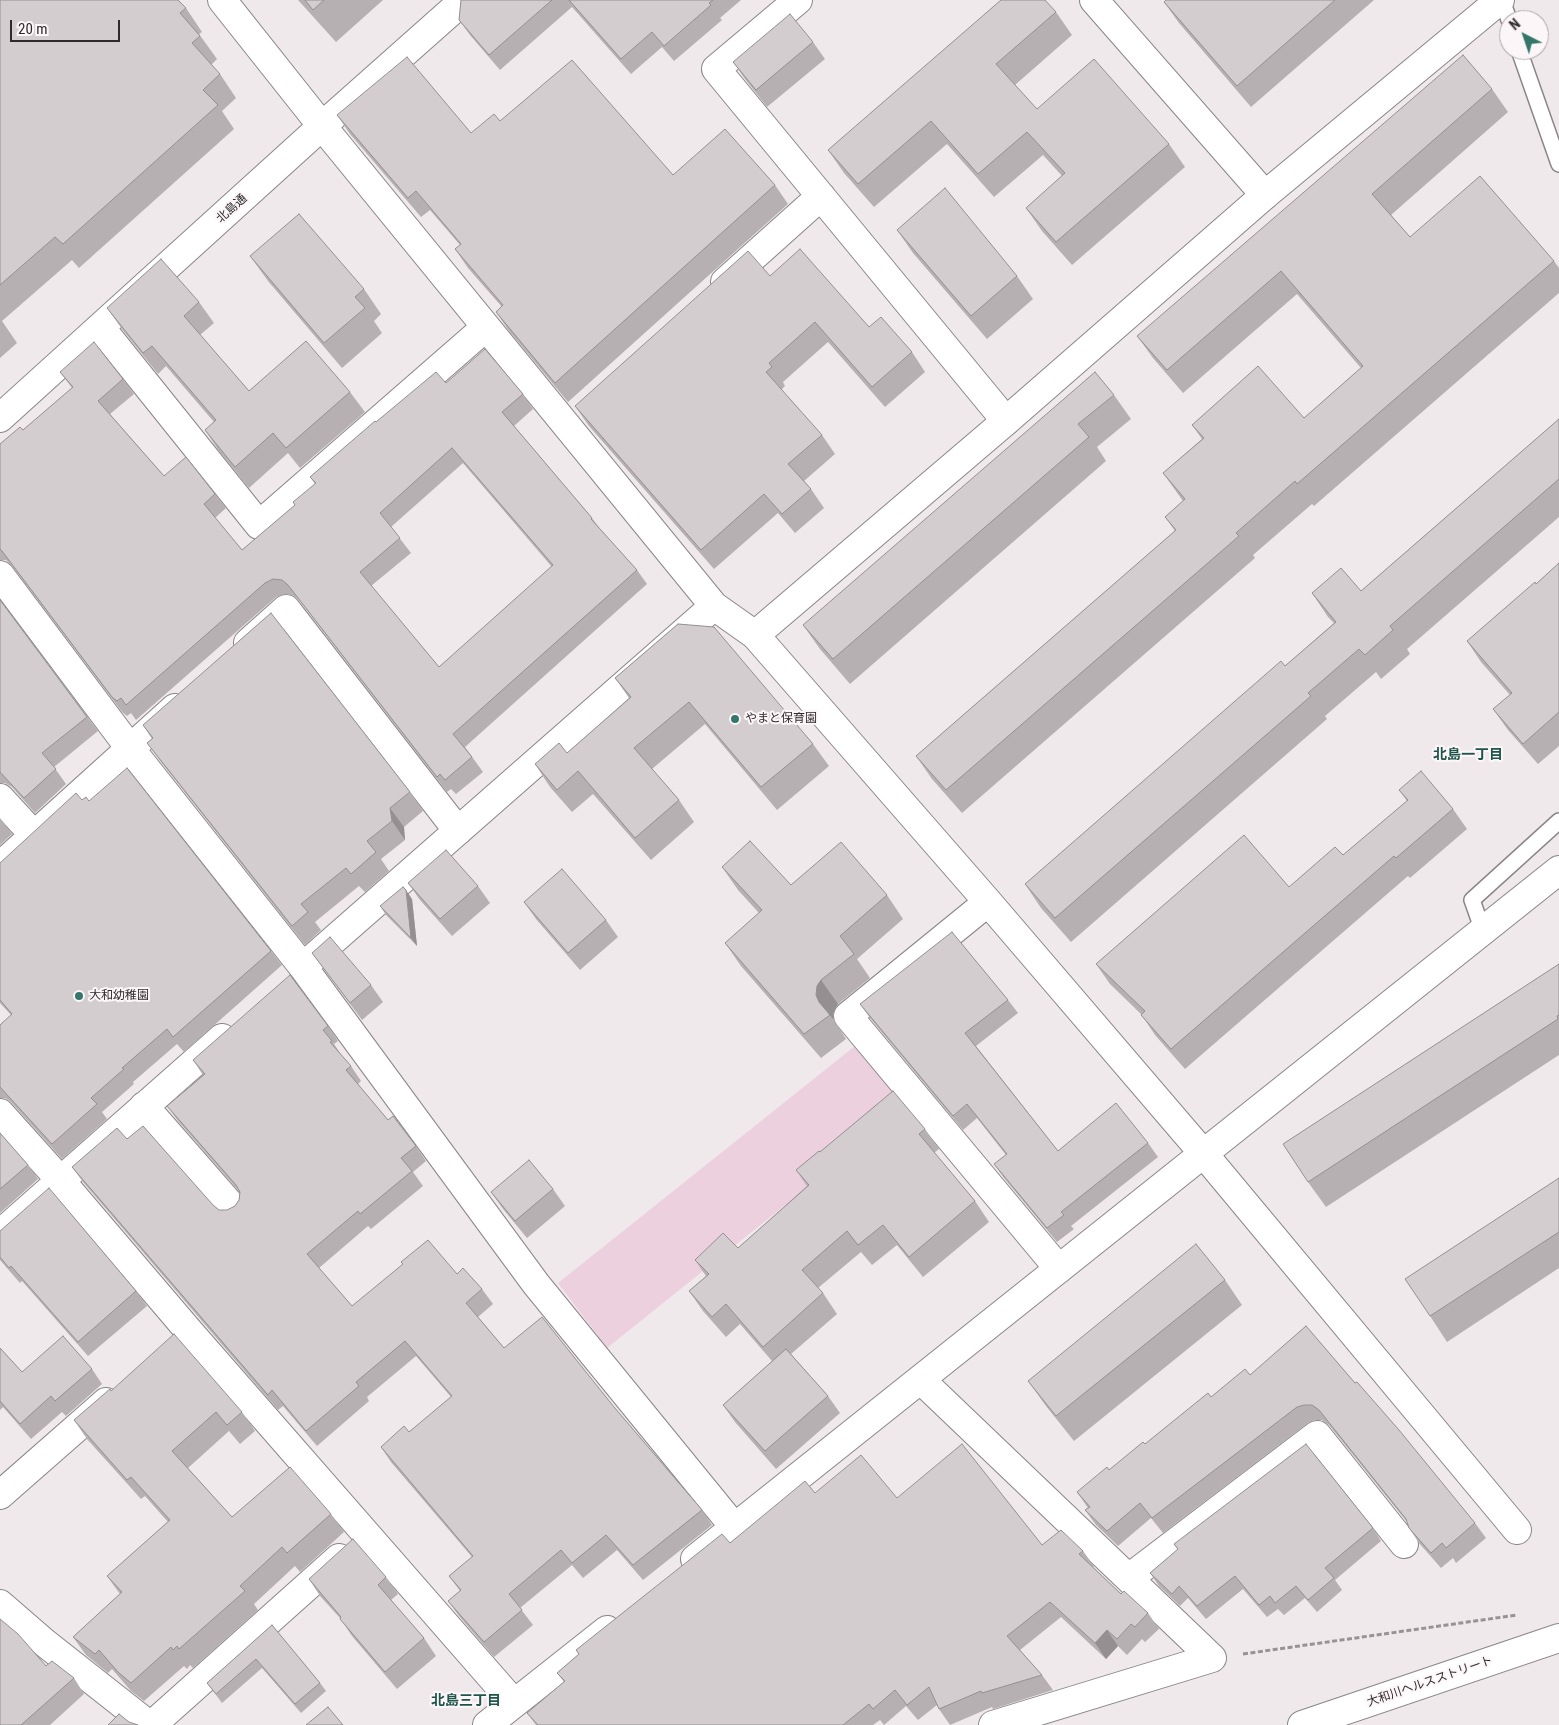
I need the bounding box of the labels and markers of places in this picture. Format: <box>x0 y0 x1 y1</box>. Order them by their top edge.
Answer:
place label: やまと保育園 <box>745 712 817 726</box>
marker: やまと保育園 <box>729 713 741 725</box>
place label: 大和幼稚園 <box>89 989 149 1003</box>
marker: 大和幼稚園 <box>73 990 85 1002</box>

